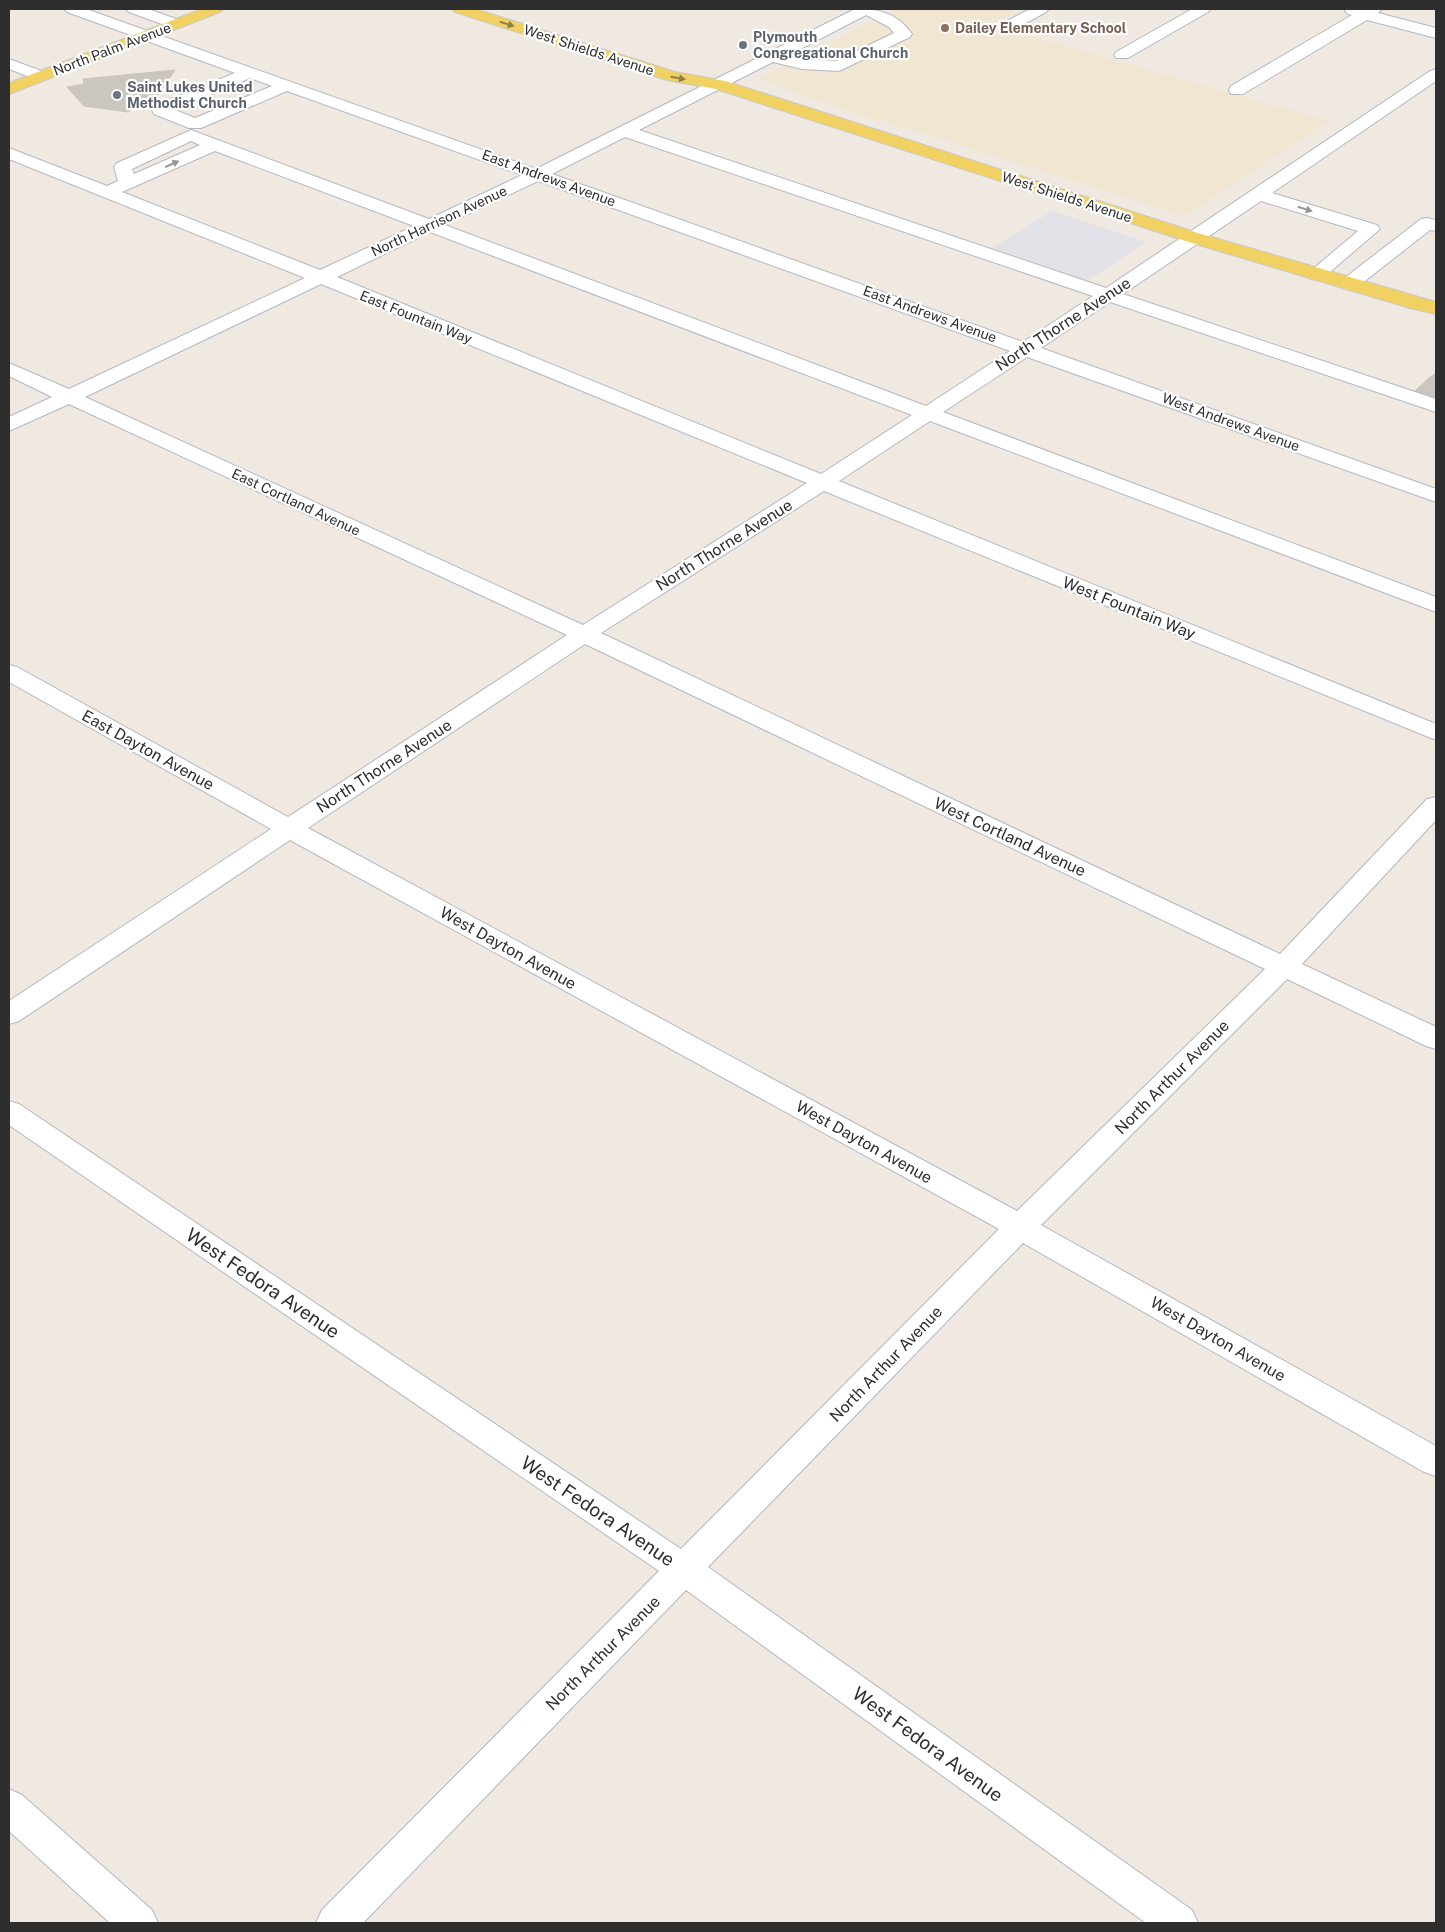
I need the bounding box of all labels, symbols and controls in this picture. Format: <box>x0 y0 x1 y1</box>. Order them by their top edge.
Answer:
street label: North Palm Avenue <box>51 19 173 79</box>
one-way arrow <box>499 20 514 28</box>
place label: Dailey Elementary School <box>955 20 1127 36</box>
street label: West Shields Avenue <box>522 21 656 79</box>
marker: Dailey Elementary School <box>939 22 951 34</box>
place label: Plymouth Congregational Church <box>753 29 908 61</box>
marker: Plymouth Congregational Church <box>737 39 749 51</box>
one-way arrow <box>671 74 687 82</box>
place label: Saint Lukes United Methodist Church <box>127 79 253 111</box>
marker: Saint Lukes United Methodist Church <box>111 89 123 101</box>
street label: East Andrews Avenue <box>480 146 618 210</box>
one-way arrow <box>165 159 179 167</box>
street label: West Shields Avenue <box>1000 168 1134 226</box>
street label: North Harrison Avenue <box>369 182 509 260</box>
one-way arrow <box>1298 205 1313 213</box>
street label: North Thorne Avenue <box>992 273 1134 375</box>
street label: East Andrews Avenue <box>861 282 999 346</box>
street label: East Fountain Way <box>358 287 475 347</box>
street label: West Andrews Avenue <box>1160 390 1302 454</box>
street label: East Cortland Avenue <box>229 465 363 539</box>
street label: North Thorne Avenue <box>652 495 796 595</box>
street label: West Fountain Way <box>1060 573 1199 644</box>
street label: East Dayton Avenue <box>79 706 217 794</box>
street label: North Thorne Avenue <box>313 715 455 817</box>
street label: West Cortland Avenue <box>931 794 1089 880</box>
street label: West Dayton Avenue <box>436 903 580 993</box>
street label: North Arthur Avenue <box>1111 1016 1233 1138</box>
street label: West Dayton Avenue <box>792 1097 936 1187</box>
street label: West Fedora Avenue <box>182 1223 344 1343</box>
street label: West Dayton Avenue <box>1147 1293 1289 1385</box>
street label: North Arthur Avenue <box>826 1302 946 1426</box>
street label: West Fedora Avenue <box>517 1451 679 1571</box>
street label: North Arthur Avenue <box>542 1592 664 1714</box>
street label: West Fedora Avenue <box>848 1682 1008 1806</box>

